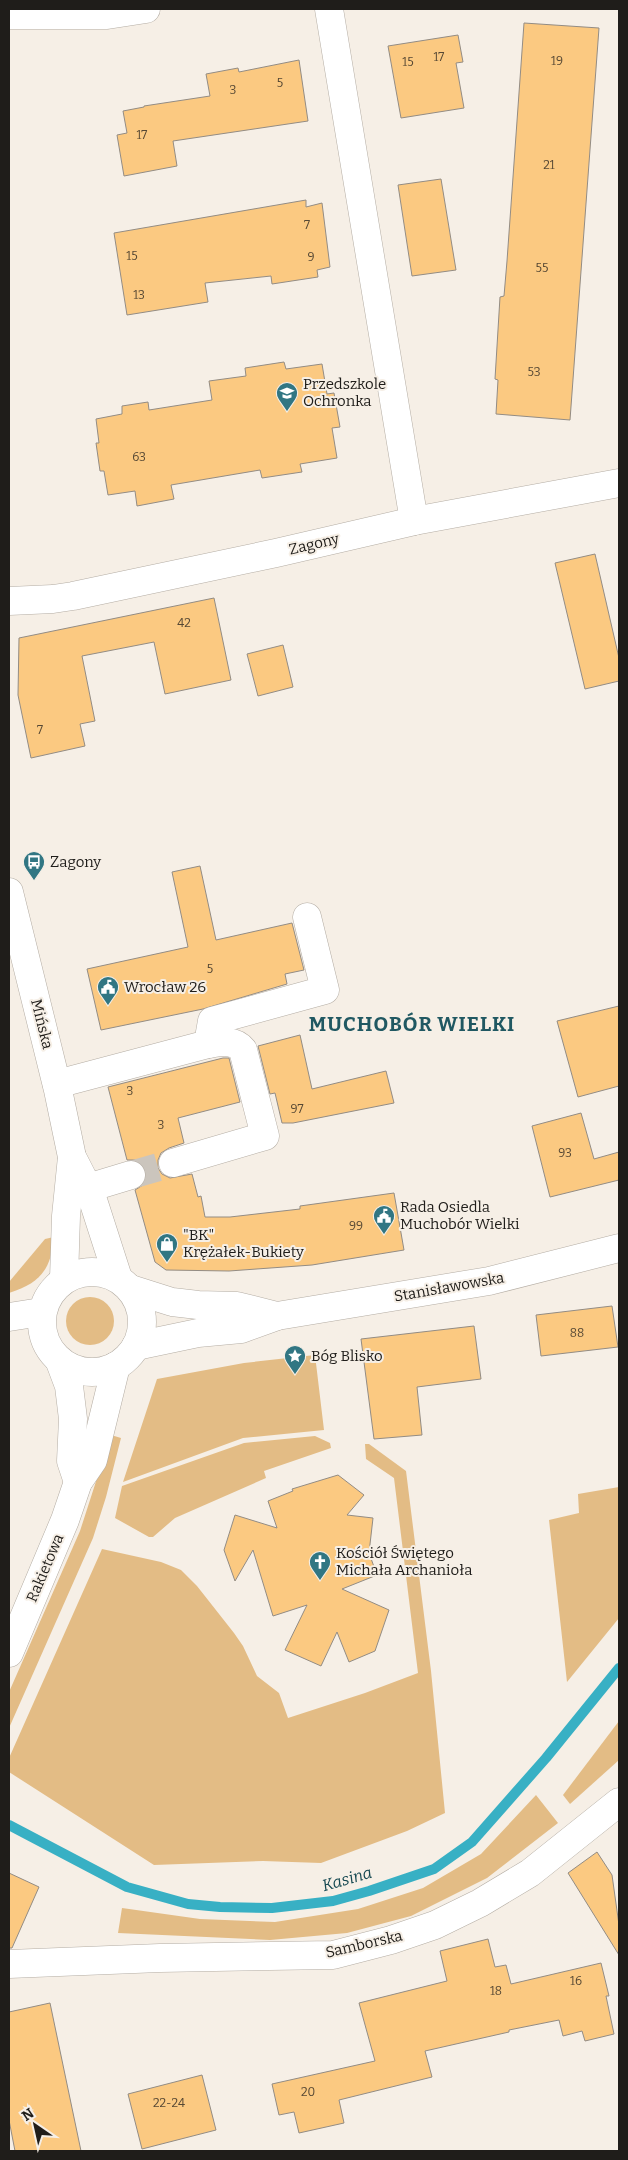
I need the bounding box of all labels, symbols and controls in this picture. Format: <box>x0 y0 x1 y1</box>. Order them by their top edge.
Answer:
house number: 17 <box>434 50 444 64</box>
house number: 19 <box>551 54 563 68</box>
house number: 15 <box>402 55 414 69</box>
house number: 5 <box>277 76 283 90</box>
house number: 3 <box>230 83 237 97</box>
house number: 17 <box>137 128 147 142</box>
house number: 21 <box>543 158 555 172</box>
house number: 7 <box>304 218 310 232</box>
house number: 15 <box>126 249 138 263</box>
house number: 9 <box>307 250 315 264</box>
house number: 55 <box>536 261 548 275</box>
house number: 13 <box>133 288 145 302</box>
house number: 53 <box>528 365 541 379</box>
place label: Przedszkole Ochronka <box>303 375 386 410</box>
school or university icon: Przedszkole Ochronka <box>275 381 299 412</box>
house number: 63 <box>132 450 146 464</box>
street label: Zagony <box>287 529 341 559</box>
house number: 42 <box>177 616 191 630</box>
house number: 7 <box>37 723 43 737</box>
bus stop icon: Zagony <box>22 850 46 881</box>
place label: Zagony <box>50 853 101 871</box>
house number: 5 <box>207 962 213 976</box>
public building icon: Wrocław 26 <box>96 975 120 1006</box>
place label: Wrocław 26 <box>124 978 206 996</box>
street label: Mińska <box>27 997 57 1051</box>
district label: MUCHOBÓR WIELKI <box>309 1012 515 1036</box>
house number: 3 <box>127 1084 134 1098</box>
house number: 97 <box>291 1102 303 1116</box>
house number: 3 <box>158 1118 165 1132</box>
house number: 93 <box>558 1146 572 1160</box>
place label: Rada Osiedla Muchobór Wielki <box>400 1198 520 1233</box>
public building icon: Rada Osiedla Muchobór Wielki <box>372 1204 396 1235</box>
house number: 99 <box>349 1219 363 1233</box>
place label: "BK" Krężałek-Bukiety <box>183 1226 304 1261</box>
shop icon: "BK" Krężałek-Bukiety <box>155 1232 179 1263</box>
street label: Stanisławowska <box>393 1268 505 1306</box>
house number: 88 <box>570 1326 584 1340</box>
place icon: Bóg Blisko <box>283 1344 307 1375</box>
place label: Bóg Blisko <box>311 1347 383 1365</box>
street label: Rakietowa <box>23 1531 67 1605</box>
place label: Kościół Świętego Michała Archanioła <box>336 1544 472 1579</box>
church icon: Kościół Świętego Michała Archanioła <box>308 1550 332 1581</box>
water label: Kasina <box>320 1863 374 1895</box>
street label: Samborska <box>324 1926 404 1962</box>
house number: 16 <box>570 1974 582 1988</box>
house number: 18 <box>490 1984 502 1998</box>
house number: 20 <box>301 2085 315 2099</box>
house number: 22-24 <box>153 2096 185 2110</box>
north arrow <box>10 2100 60 2150</box>
text: N <box>19 2104 37 2125</box>

